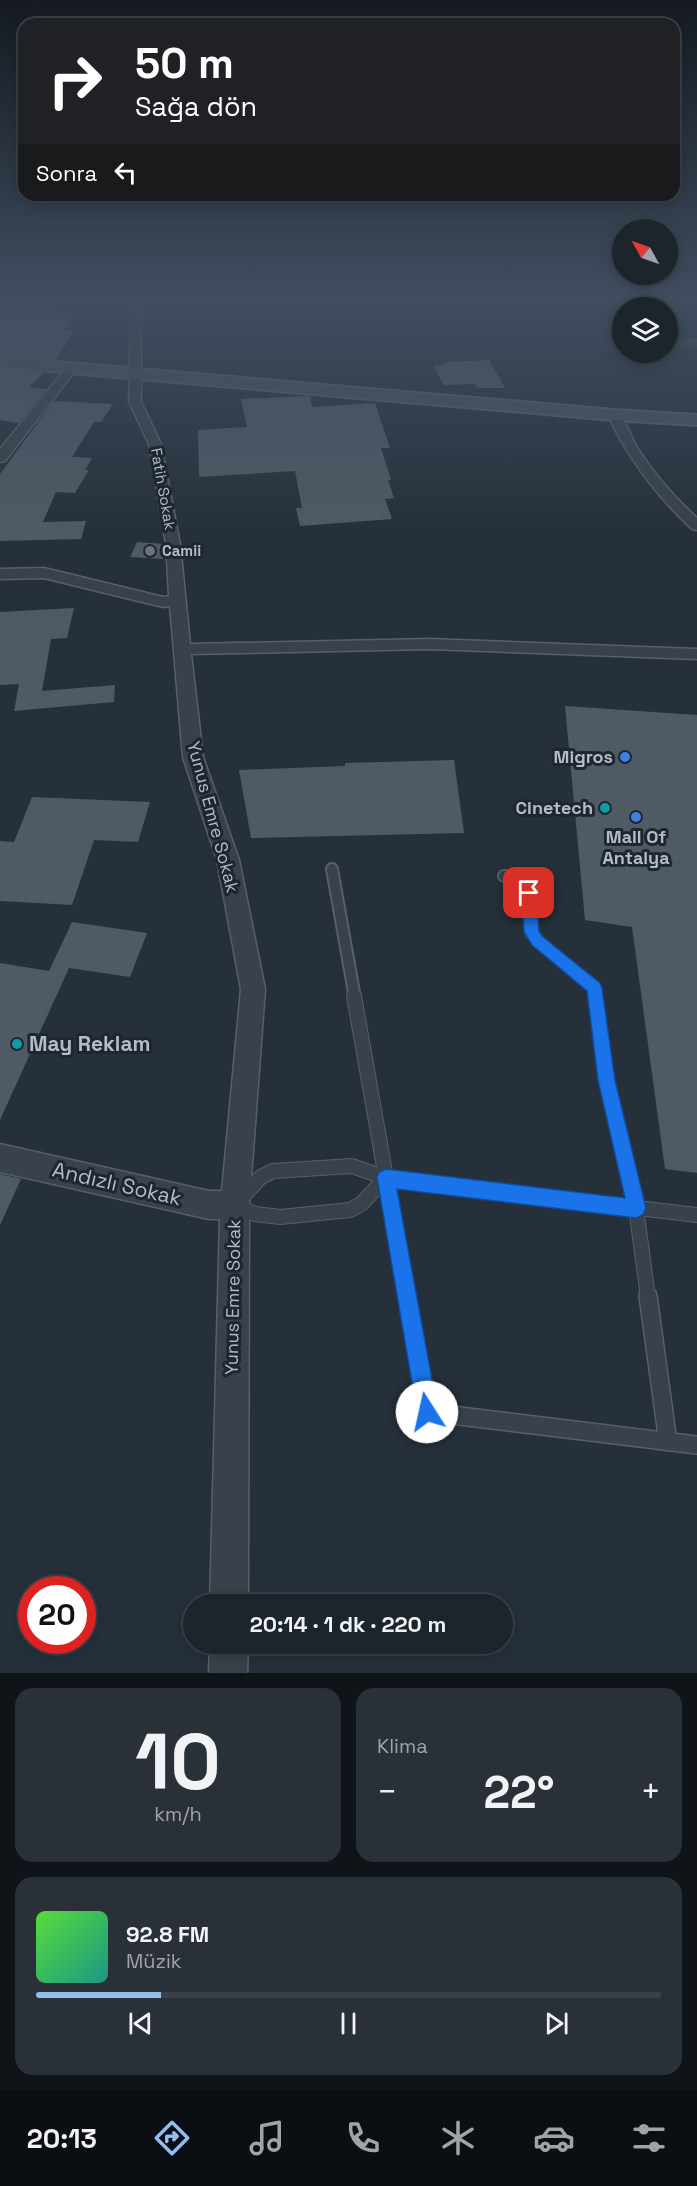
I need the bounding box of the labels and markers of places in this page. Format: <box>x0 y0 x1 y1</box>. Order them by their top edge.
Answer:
place label: Camii <box>162 541 201 560</box>
marker: Camii <box>143 544 157 558</box>
place label: Migros <box>554 745 613 768</box>
marker: Migros <box>618 750 632 764</box>
place label: Cinetech <box>516 796 593 819</box>
marker: Cinetech <box>598 801 612 815</box>
marker: Mall Of Antalya <box>629 810 643 824</box>
place label: Mall Of Antalya <box>602 825 670 869</box>
pin <box>503 867 554 918</box>
place label: May Reklam <box>29 1030 151 1057</box>
marker: May Reklam <box>10 1037 24 1051</box>

